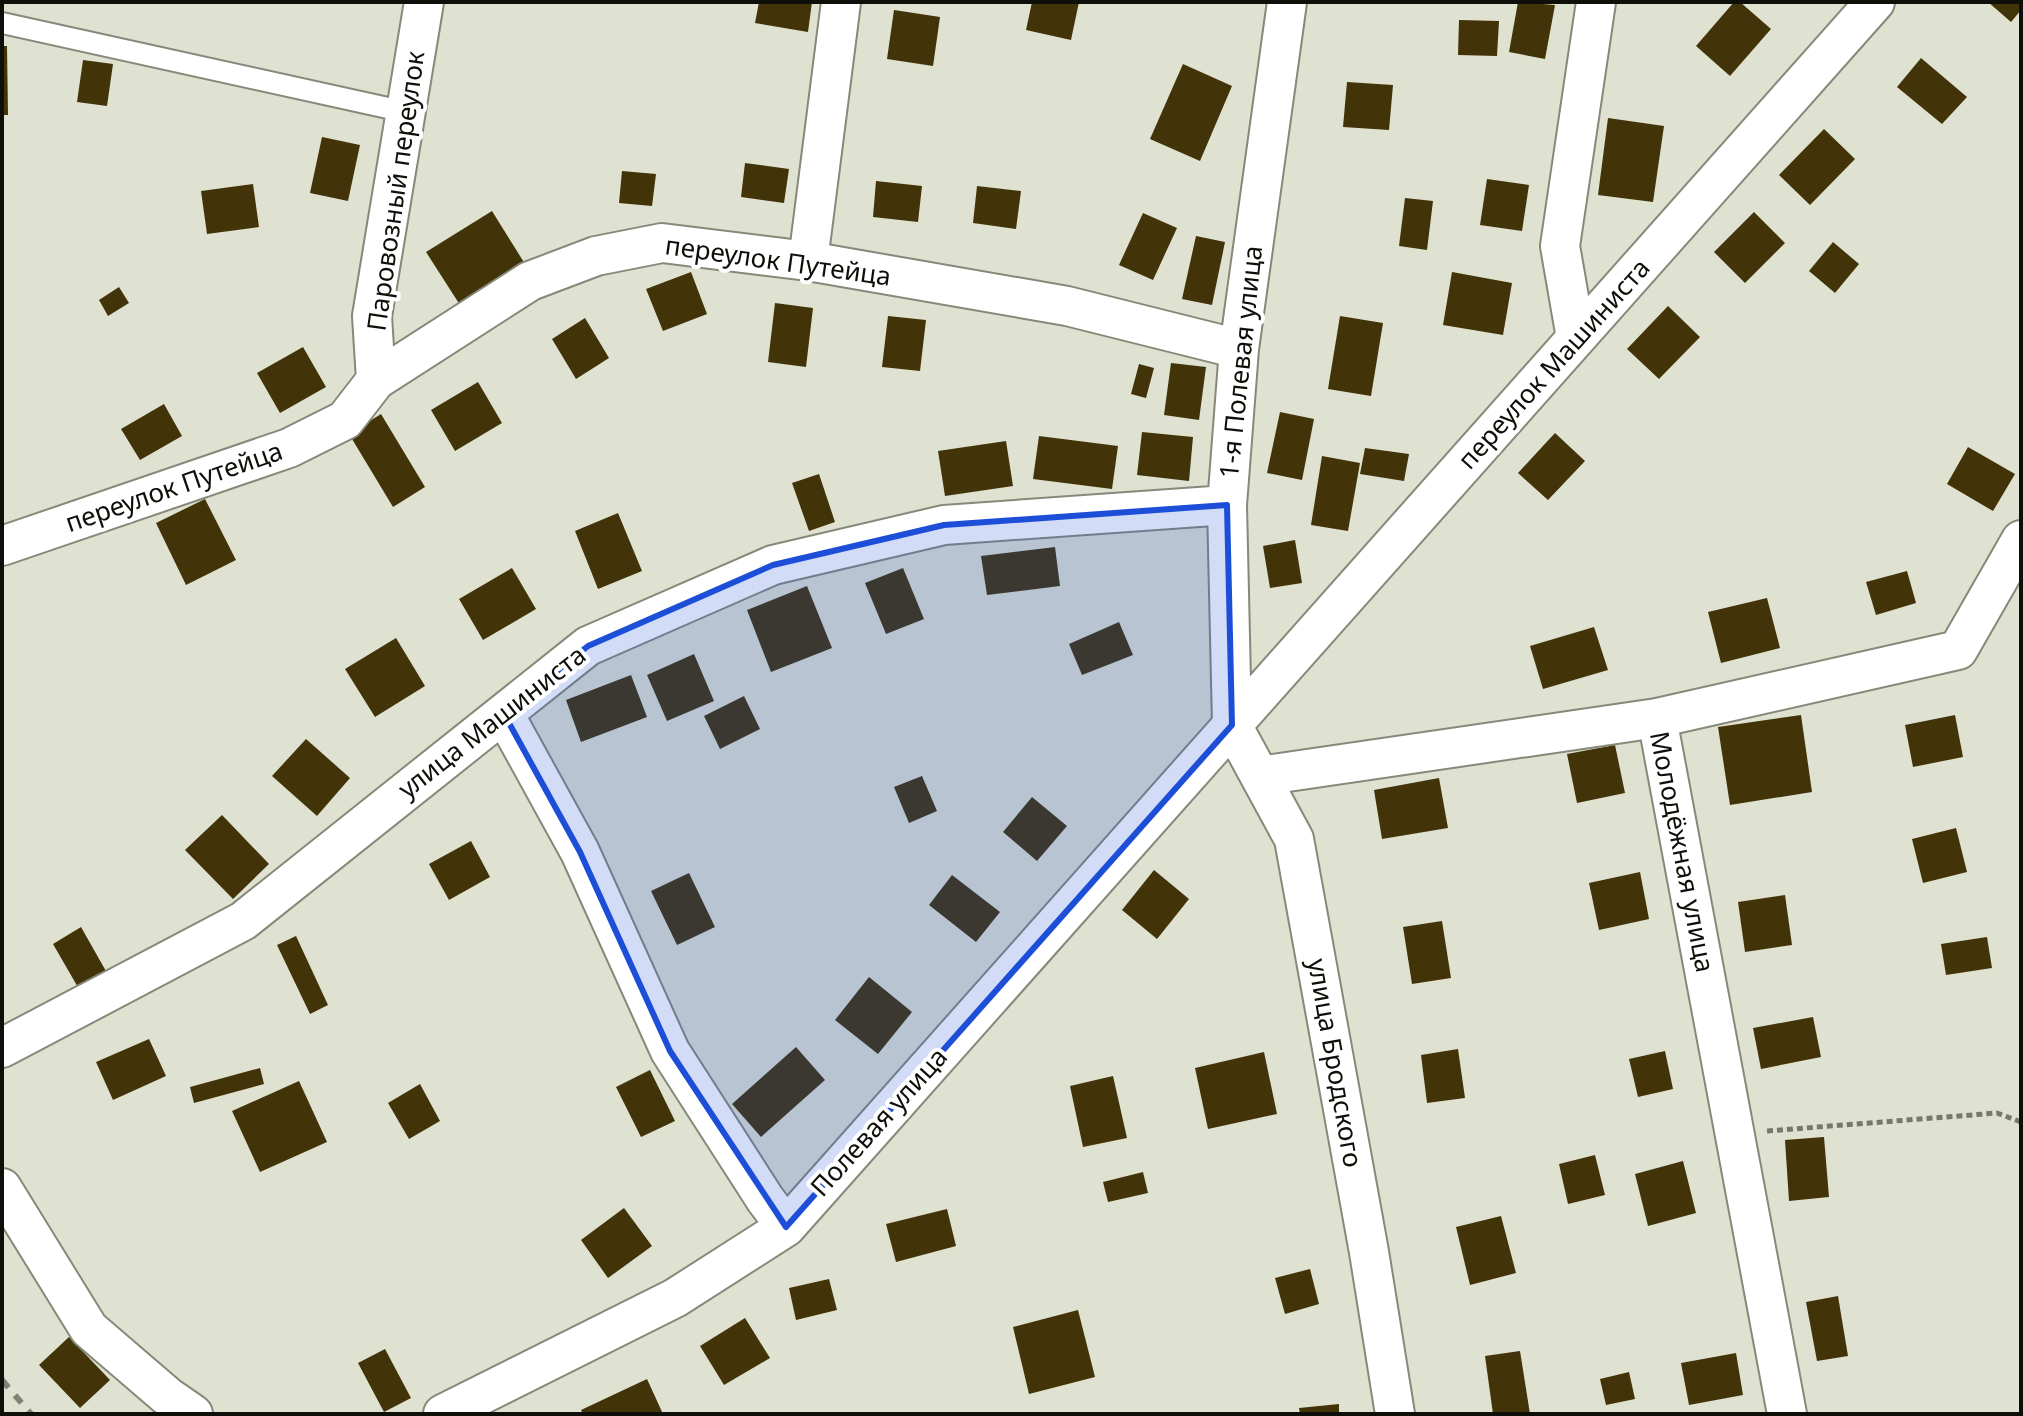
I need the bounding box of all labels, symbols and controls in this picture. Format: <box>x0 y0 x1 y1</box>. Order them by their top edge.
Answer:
street label: Паровозный переулок <box>358 49 432 333</box>
street label: переулок Путейца <box>663 226 893 294</box>
street label: 1-я Полевая улица <box>1210 244 1270 480</box>
street label: переулок Машиниста <box>1449 250 1657 476</box>
street label: переулок Путейца <box>60 432 287 540</box>
street label: улица Машиниста <box>390 636 593 806</box>
street label: Молодёжная улица <box>1642 728 1724 975</box>
street label: улица Бродского <box>1300 956 1372 1170</box>
street label: Полевая улица <box>802 1039 955 1203</box>

